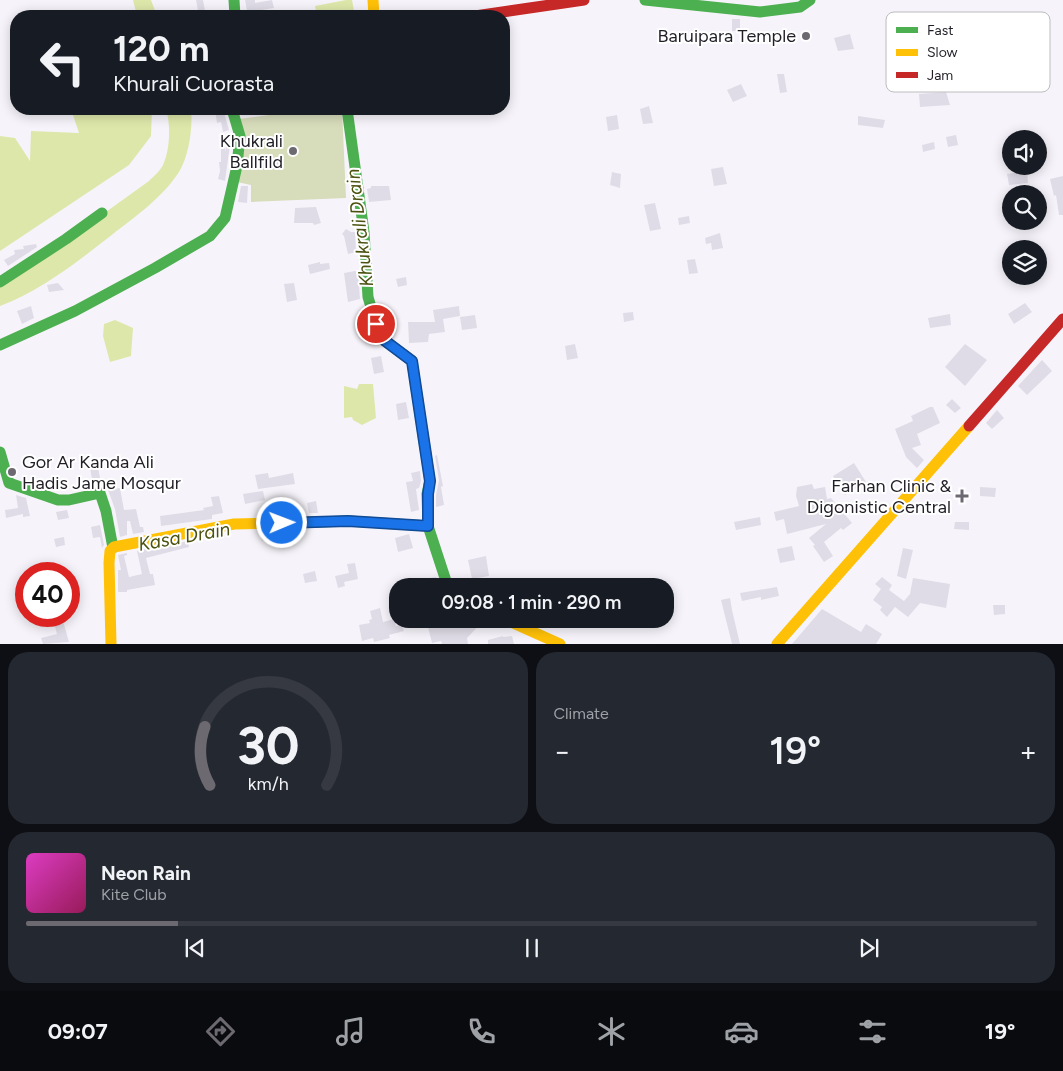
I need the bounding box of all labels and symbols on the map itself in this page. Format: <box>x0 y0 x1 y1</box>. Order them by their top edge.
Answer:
legend <box>886 12 1050 92</box>
text: Fast <box>927 22 953 39</box>
place label: Baruipara Temple <box>658 25 796 47</box>
marker: Baruipara Temple <box>800 30 812 42</box>
text: Slow <box>927 44 958 61</box>
text: Jam <box>927 67 953 84</box>
place label: Khukrali Ballfild <box>220 130 283 173</box>
marker: Khukrali Ballfild <box>287 145 299 157</box>
water label: Khukrali Drain <box>341 167 378 288</box>
pin <box>355 303 397 345</box>
place label: Gor Ar Kanda Ali Hadis Jame Mosqur <box>22 451 181 494</box>
marker: Gor Ar Kanda Ali Hadis Jame Mosqur <box>6 466 18 478</box>
place label: Farhan Clinic & Digonistic Central <box>807 475 951 518</box>
marker: Farhan Clinic & Digonistic Central <box>955 489 969 503</box>
position arrow <box>255 496 307 548</box>
water label: Kasa Drain <box>136 517 232 556</box>
speed limit sign: 40 <box>15 562 80 627</box>

